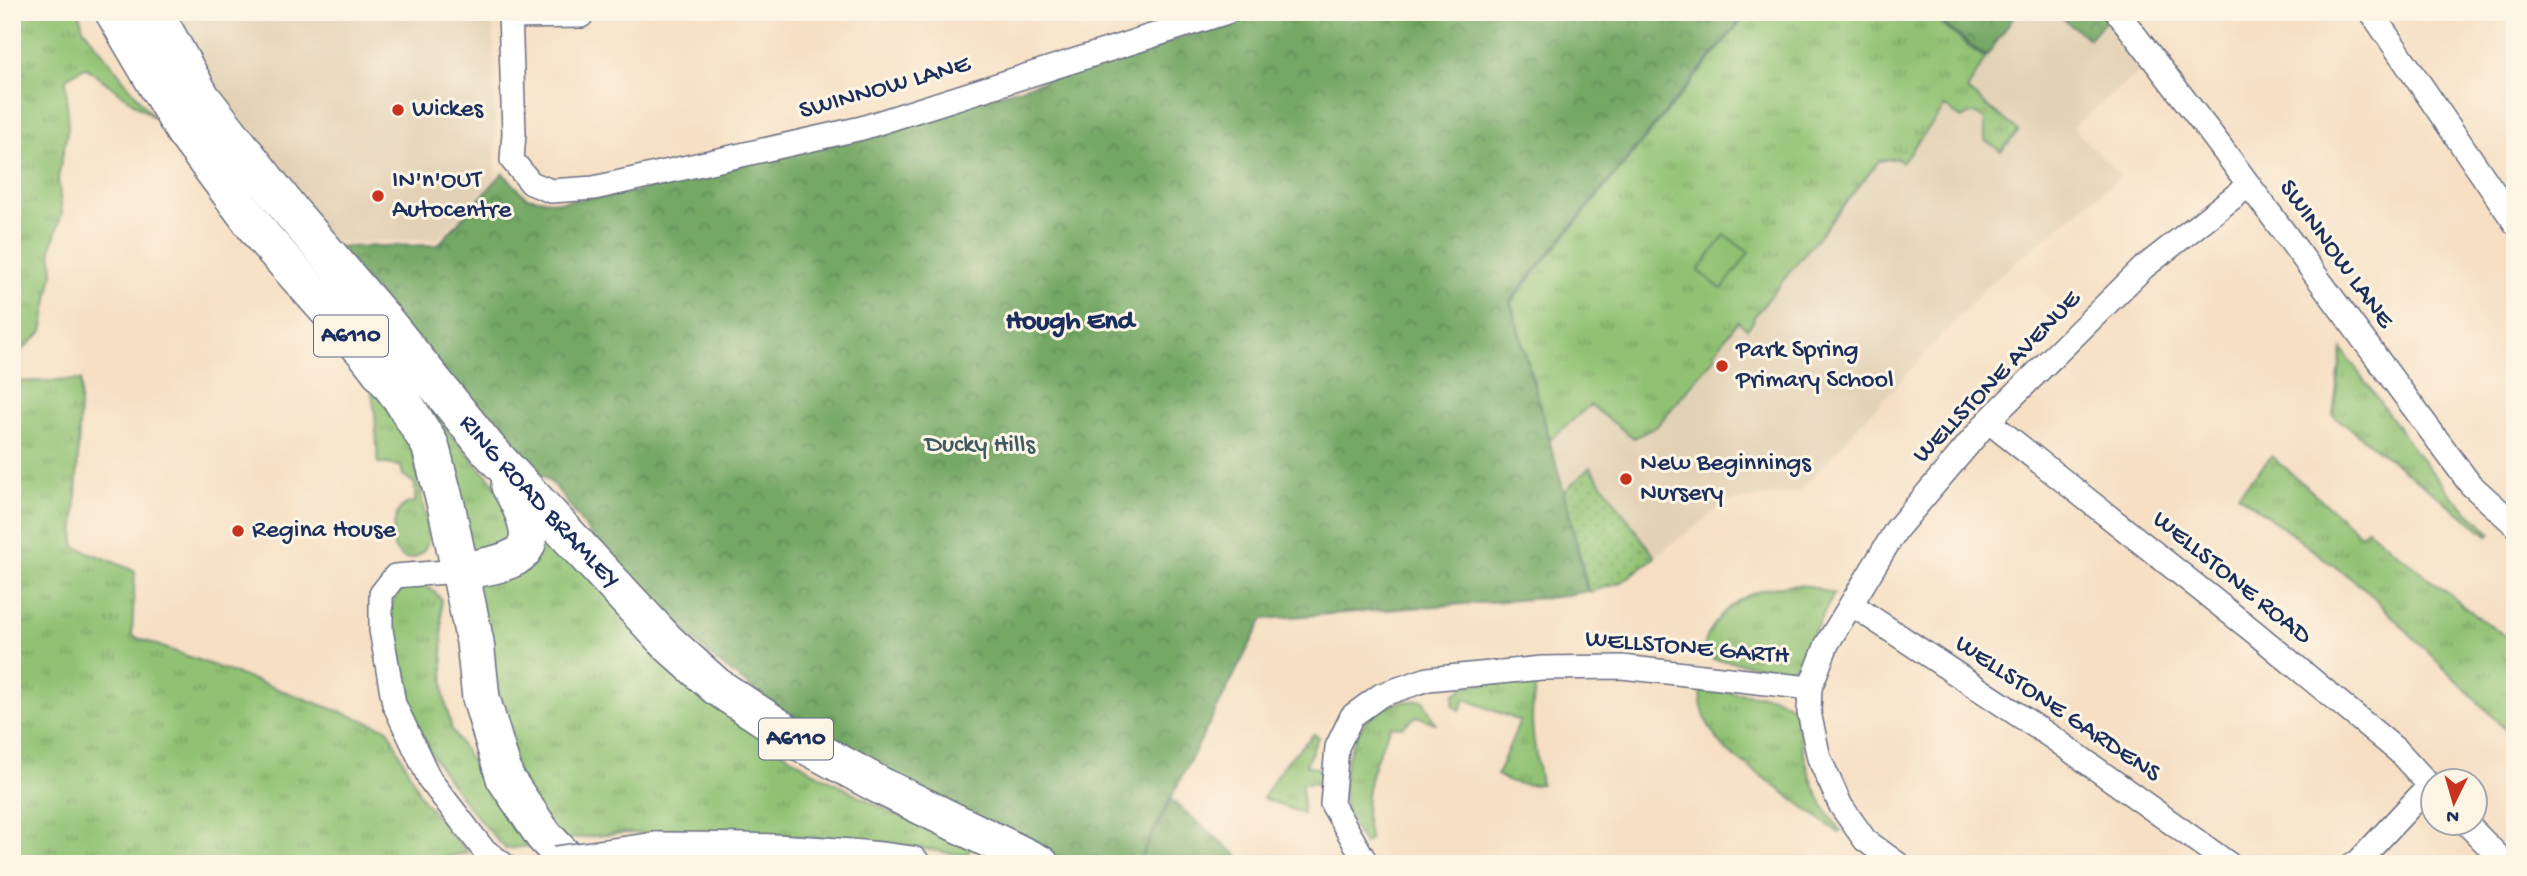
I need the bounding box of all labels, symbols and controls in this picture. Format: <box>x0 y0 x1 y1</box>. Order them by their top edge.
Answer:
street label: SWINNOW LANE <box>796 50 975 128</box>
place label: Wickes <box>412 95 485 126</box>
marker: Wickes <box>390 102 406 118</box>
place label: IN'n'OUT Autocentre <box>392 166 512 227</box>
street label: SWINNOW LANE <box>2271 175 2400 336</box>
marker: IN'n'OUT Autocentre <box>370 188 386 204</box>
street label: WELLSTONE AVENUE <box>1907 284 2089 471</box>
district label: Hough End <box>1006 306 1137 339</box>
road number: A6110 <box>314 316 388 356</box>
place label: Park Spring Primary School <box>1735 336 1894 397</box>
marker: Park Spring Primary School <box>1714 358 1730 374</box>
street label: RING ROAD BRAMLEY <box>451 409 626 596</box>
park label: Ducky Hills <box>923 431 1036 462</box>
place label: New Beginnings Nursery <box>1640 449 1812 510</box>
marker: New Beginnings Nursery <box>1618 471 1634 487</box>
street label: WELLSTONE ROAD <box>2145 505 2317 653</box>
place label: Regina House <box>252 516 397 547</box>
marker: Regina House <box>230 523 246 539</box>
street label: WELLSTONE GARTH <box>1584 625 1790 673</box>
street label: WELLSTONE GARDENS <box>1948 630 2167 791</box>
road number: A6110 <box>759 718 833 760</box>
north arrow <box>2418 768 2488 838</box>
text: N <box>2446 803 2460 827</box>

